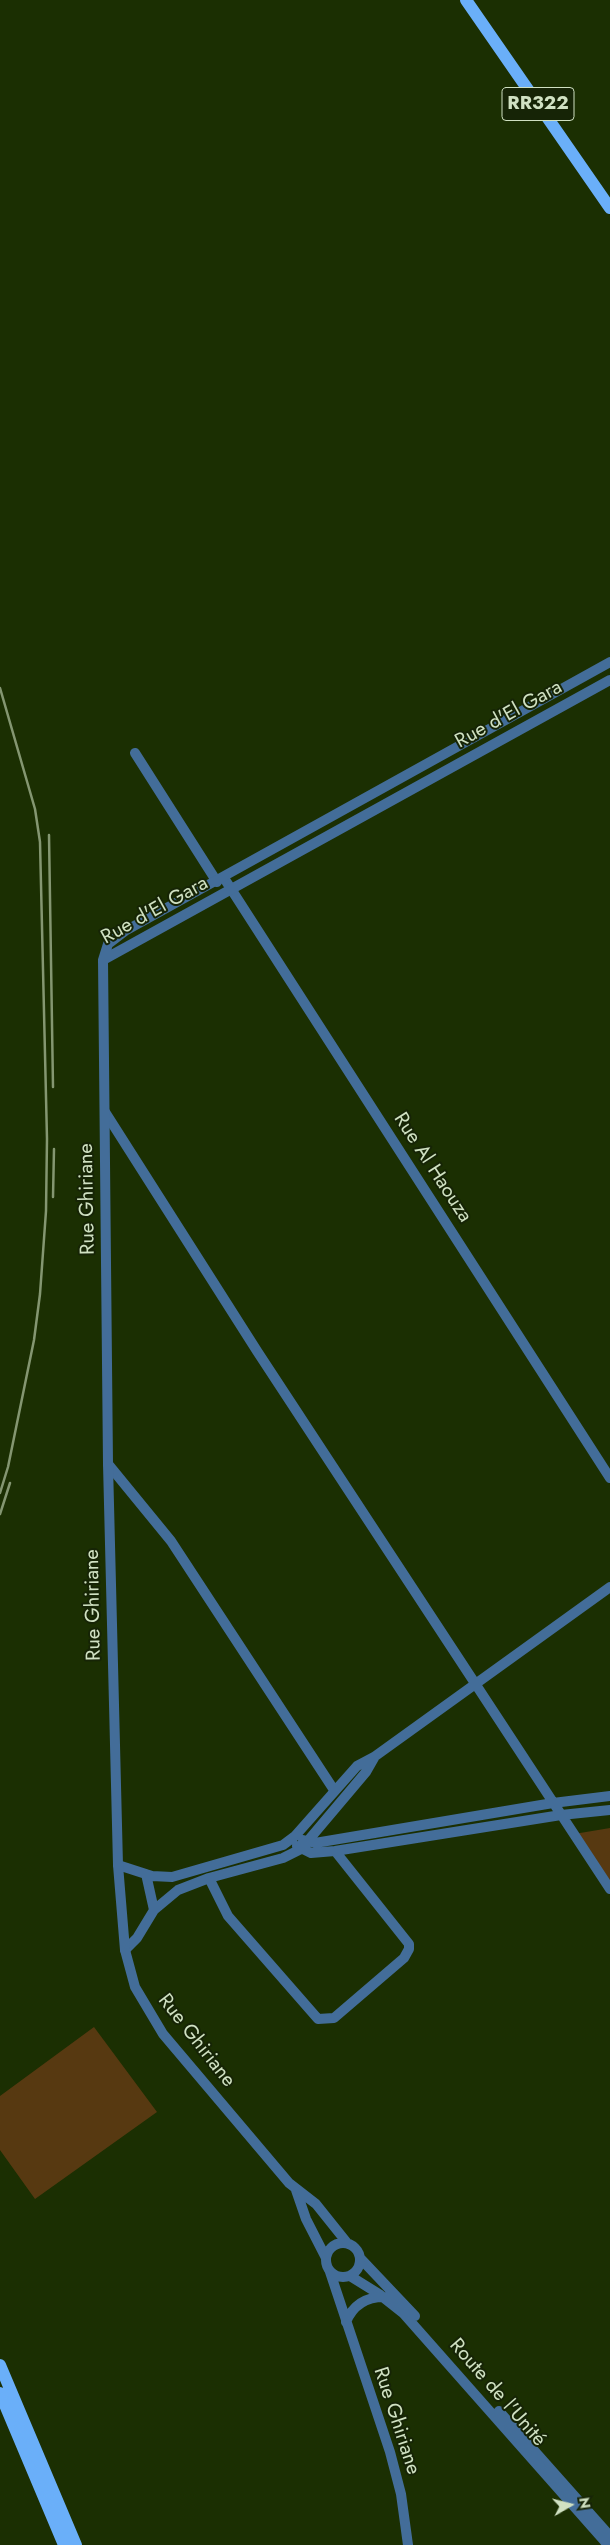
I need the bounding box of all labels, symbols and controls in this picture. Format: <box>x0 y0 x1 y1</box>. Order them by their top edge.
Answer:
road number: RR322 <box>502 88 574 120</box>
street label: Rue d'El Gara <box>451 676 567 754</box>
street label: Rue d'El Gara <box>97 872 213 950</box>
street label: Rue Al Haouza <box>388 1109 476 1227</box>
street label: Rue Ghiriane <box>75 1143 101 1255</box>
street label: Rue Ghiriane <box>81 1549 107 1661</box>
street label: Rue Ghiriane <box>152 1990 240 2092</box>
street label: Route de l'Unité <box>444 2334 550 2452</box>
street label: Rue Ghiriane <box>367 2364 425 2478</box>
north arrow <box>545 2480 595 2530</box>
text: N <box>574 2496 596 2510</box>

